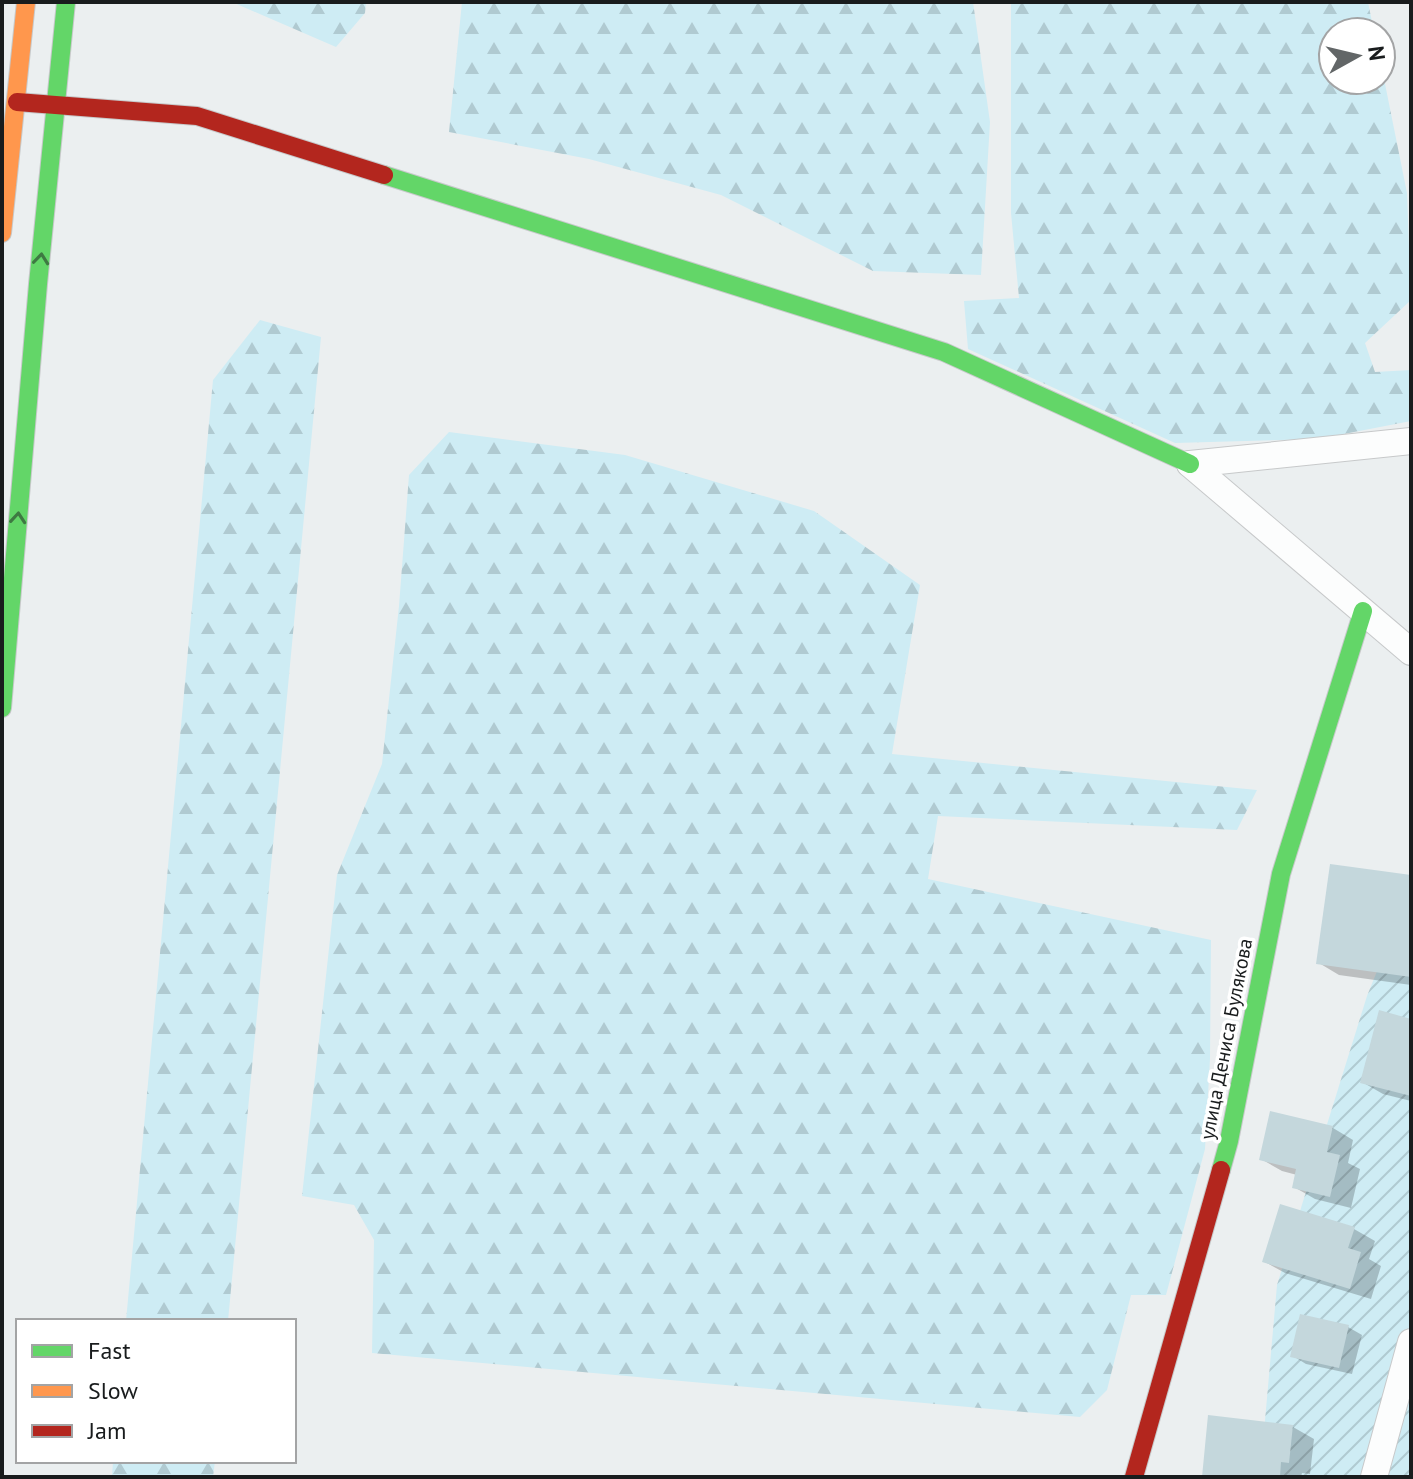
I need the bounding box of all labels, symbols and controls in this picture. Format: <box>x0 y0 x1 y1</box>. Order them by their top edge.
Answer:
north arrow <box>1317 16 1397 96</box>
text: N <box>1362 44 1392 62</box>
one-way arrow <box>32 252 49 265</box>
one-way arrow <box>9 511 26 524</box>
street label: улица Дениса Булякова <box>1194 936 1258 1142</box>
legend <box>16 1319 296 1463</box>
text: Fast <box>88 1335 131 1366</box>
text: Slow <box>88 1375 138 1406</box>
text: Jam <box>87 1415 126 1446</box>

